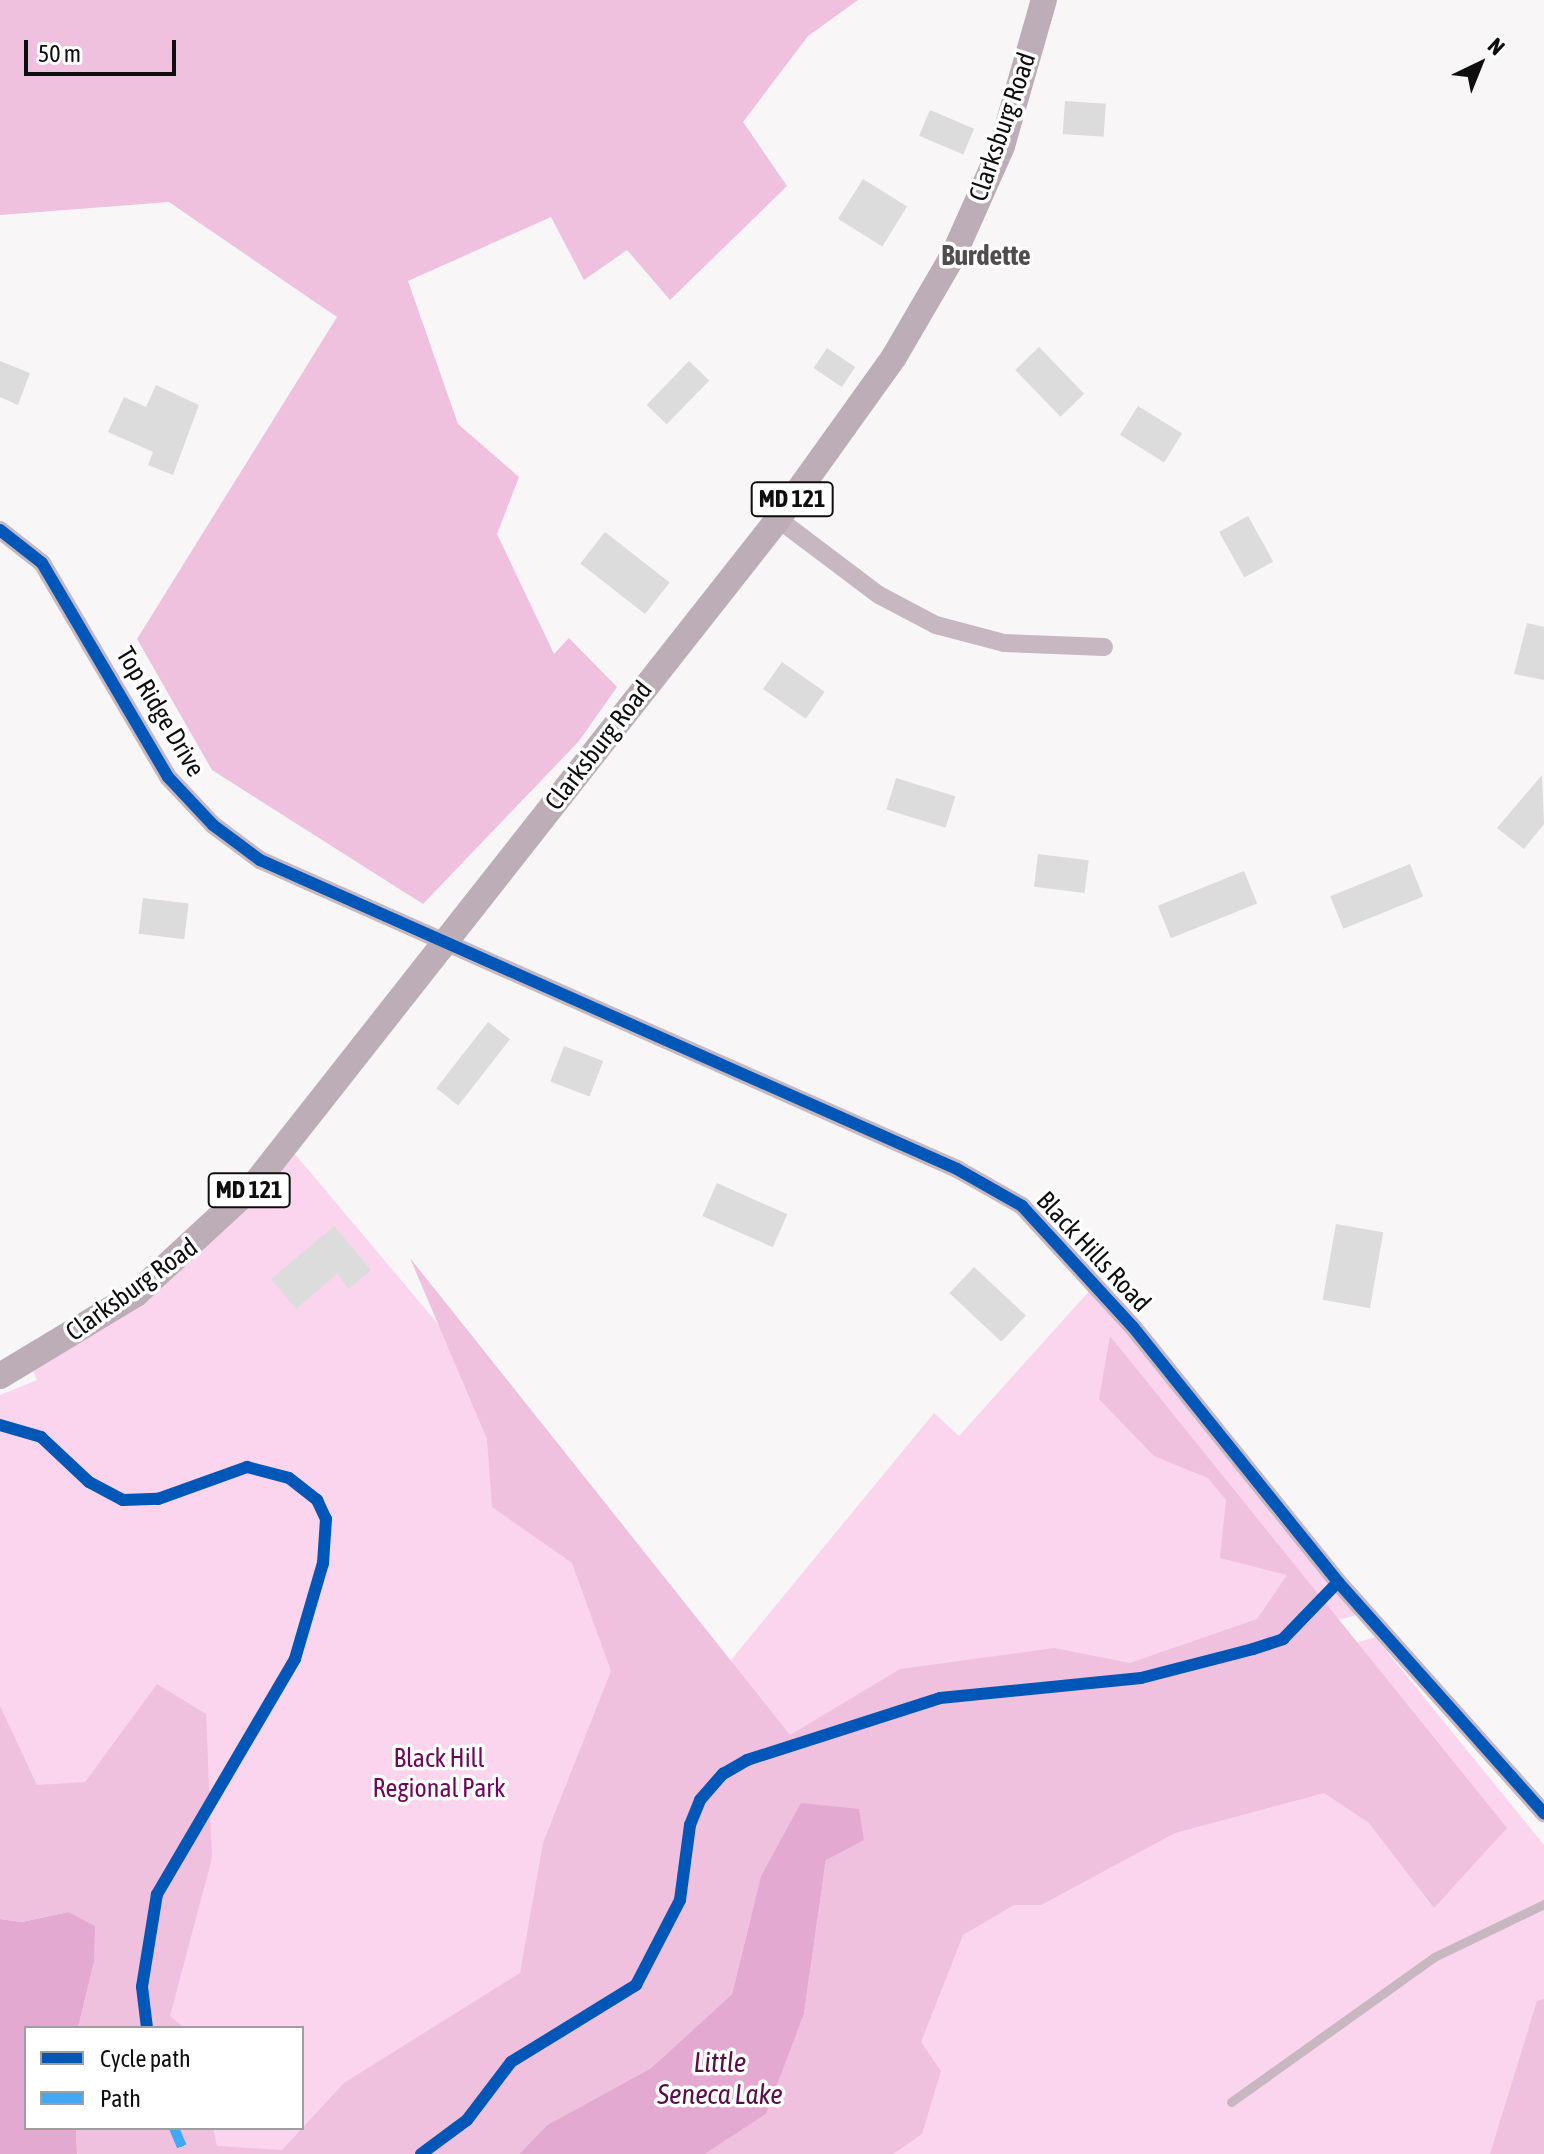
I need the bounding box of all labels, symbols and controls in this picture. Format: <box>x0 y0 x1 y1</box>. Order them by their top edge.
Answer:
scale bar <box>28 24 180 74</box>
north arrow <box>1440 24 1520 104</box>
text: N <box>1483 33 1510 60</box>
text: 50 m <box>38 40 81 67</box>
street label: Clarksburg Road <box>963 49 1043 205</box>
district label: Burdette <box>941 238 1031 272</box>
road number: MD 121 <box>750 479 834 519</box>
street label: Top Ridge Drive <box>109 641 211 783</box>
street label: Clarksburg Road <box>539 675 659 817</box>
road number: MD 121 <box>207 1170 291 1210</box>
street label: Black Hills Road <box>1029 1185 1157 1319</box>
street label: Clarksburg Road <box>60 1232 204 1348</box>
park label: Black Hill Regional Park <box>373 1743 505 1804</box>
legend <box>24 2026 304 2130</box>
text: Cycle path <box>100 2045 191 2072</box>
water label: Little Seneca Lake <box>657 2045 783 2111</box>
text: Path <box>100 2085 141 2112</box>

